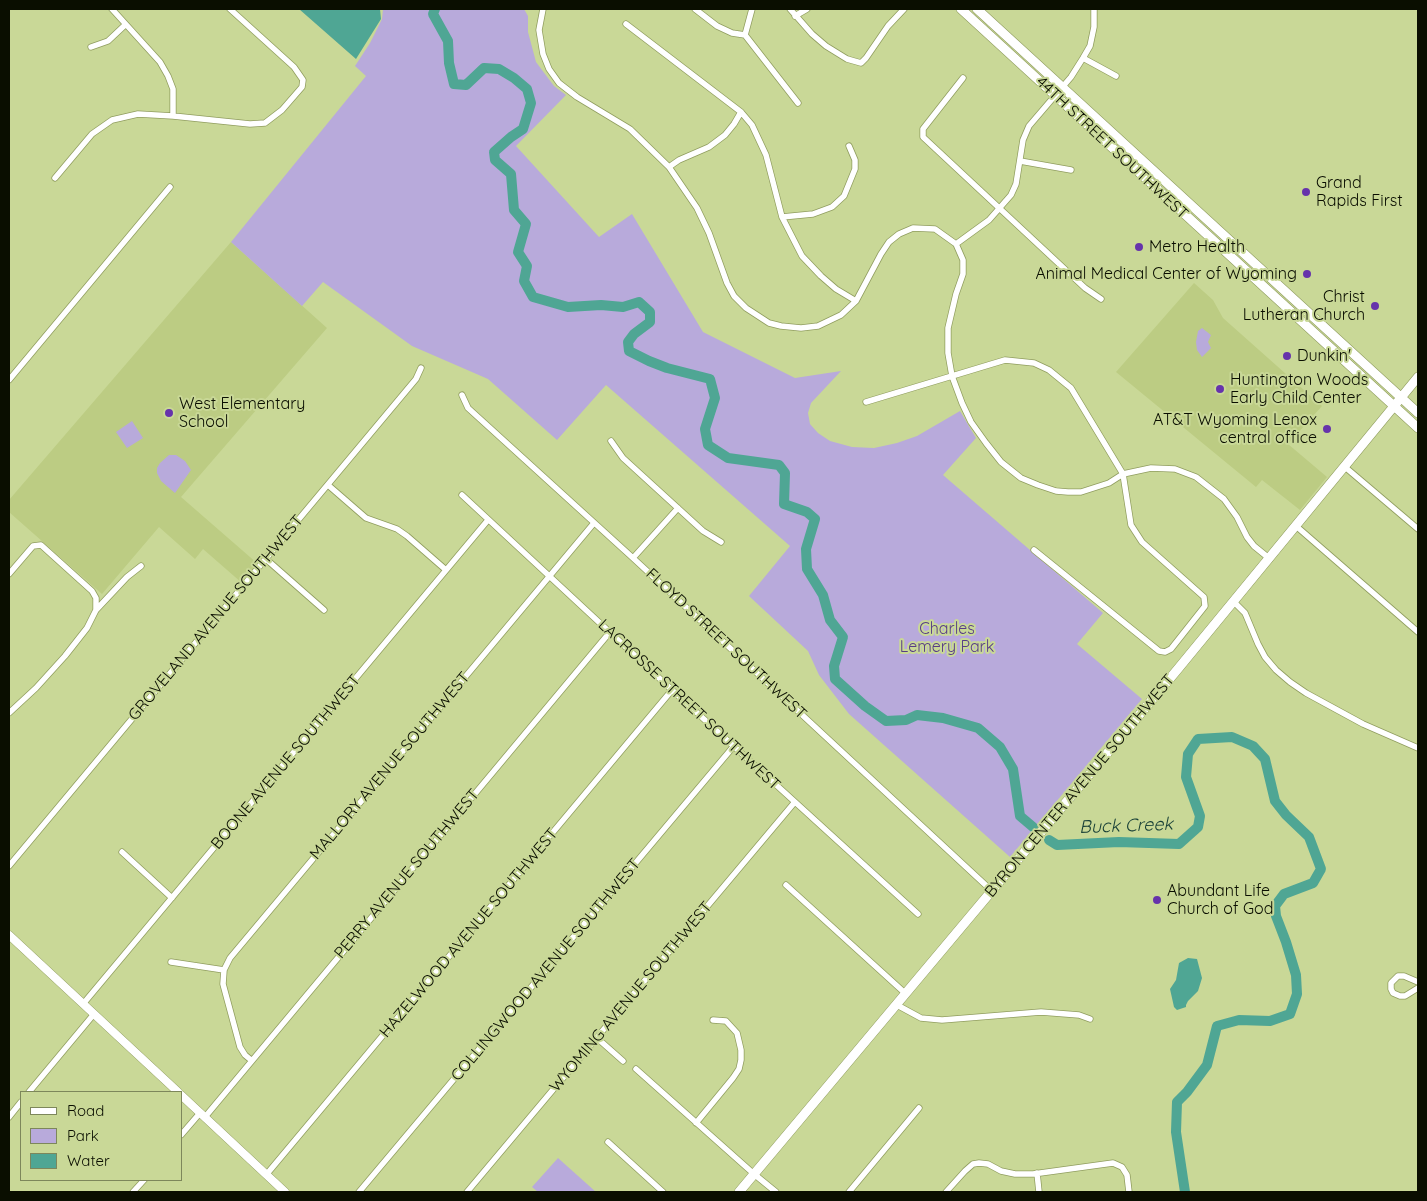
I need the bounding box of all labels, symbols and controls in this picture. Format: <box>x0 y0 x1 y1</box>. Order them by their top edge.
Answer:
street label: 44TH STREET SOUTHWEST <box>1032 72 1192 224</box>
place label: Grand Rapids First <box>1316 173 1403 211</box>
marker: Grand Rapids First <box>1300 186 1312 198</box>
place label: Metro Health <box>1149 237 1245 257</box>
marker: Metro Health <box>1133 241 1145 253</box>
place label: Animal Medical Center of Wyoming <box>1035 264 1297 284</box>
marker: Animal Medical Center of Wyoming <box>1301 268 1313 280</box>
place label: Christ Lutheran Church <box>1243 287 1365 325</box>
marker: Christ Lutheran Church <box>1369 300 1381 312</box>
place label: Dunkin' <box>1297 346 1351 366</box>
marker: Dunkin' <box>1281 350 1293 362</box>
place label: Huntington Woods Early Child Center <box>1230 370 1368 408</box>
marker: Huntington Woods Early Child Center <box>1214 383 1226 395</box>
place label: West Elementary School <box>179 394 305 432</box>
marker: West Elementary School <box>163 407 175 419</box>
place label: AT&T Wyoming Lenox central office <box>1153 410 1317 448</box>
marker: AT&T Wyoming Lenox central office <box>1321 423 1333 435</box>
street label: GROVELAND AVENUE SOUTHWEST <box>124 511 308 725</box>
street label: FLOYD STREET SOUTHWEST <box>642 564 810 724</box>
street label: LACROSSE STREET SOUTHWEST <box>594 615 784 795</box>
park label: Charles Lemery Park <box>900 619 994 657</box>
street label: MALLORY AVENUE SOUTHWEST <box>306 668 474 864</box>
street label: BOONE AVENUE SOUTHWEST <box>207 671 365 853</box>
street label: BYRON CENTER AVENUE SOUTHWEST <box>981 671 1179 901</box>
street label: PERRY AVENUE SOUTHWEST <box>330 785 484 963</box>
water label: Buck Creek <box>1079 814 1173 838</box>
street label: HAZELWOOD AVENUE SOUTHWEST <box>376 824 562 1042</box>
street label: COLLINGWOOD AVENUE SOUTHWEST <box>447 855 645 1085</box>
place label: Abundant Life Church of God <box>1167 881 1273 919</box>
marker: Abundant Life Church of God <box>1151 894 1163 906</box>
street label: WYOMING AVENUE SOUTHWEST <box>546 898 716 1096</box>
legend <box>20 1091 182 1181</box>
text: Road <box>67 1101 104 1120</box>
text: Park <box>67 1126 99 1145</box>
text: Water <box>67 1151 110 1170</box>

